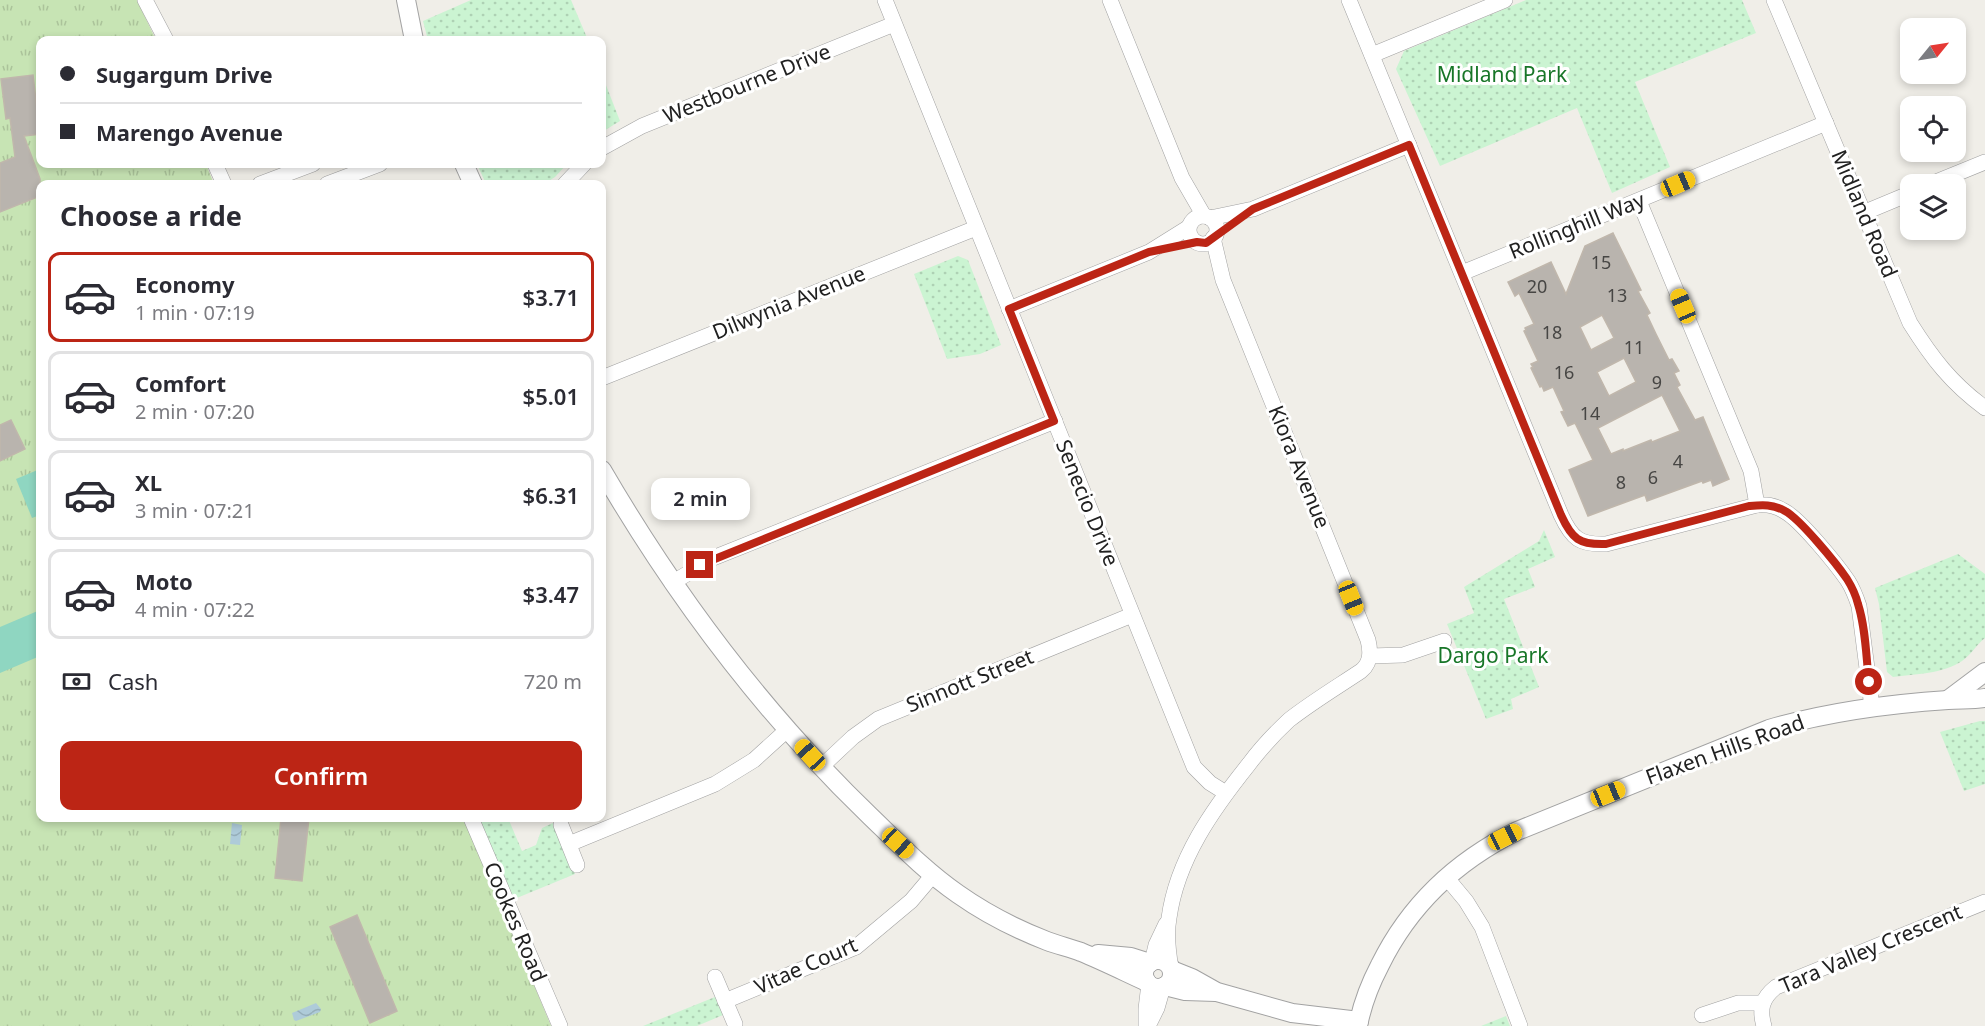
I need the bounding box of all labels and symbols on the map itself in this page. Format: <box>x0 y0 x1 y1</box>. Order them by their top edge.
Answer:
north arrow <box>1900 18 1966 84</box>
street label: Westbourne Drive <box>659 37 834 129</box>
park label: Midland Park <box>1437 60 1568 88</box>
street label: Midland Road <box>1825 145 1904 282</box>
car <box>1658 169 1698 199</box>
street label: Rollinghill Way <box>1505 185 1649 265</box>
house number: 15 <box>1591 250 1611 274</box>
street label: Dilwynia Avenue <box>708 259 869 346</box>
house number: 20 <box>1527 274 1547 298</box>
house number: 13 <box>1607 283 1627 307</box>
car <box>1668 286 1698 326</box>
house number: 18 <box>1542 320 1562 344</box>
house number: 11 <box>1624 335 1644 359</box>
house number: 16 <box>1554 360 1574 384</box>
house number: 9 <box>1652 370 1662 394</box>
street label: Kiora Avenue <box>1263 401 1337 532</box>
house number: 14 <box>1580 401 1600 425</box>
street label: Senecio Drive <box>1050 435 1126 570</box>
house number: 4 <box>1673 449 1683 473</box>
house number: 6 <box>1648 465 1658 489</box>
house number: 8 <box>1616 470 1626 494</box>
callout: 2 min <box>650 478 750 520</box>
route end <box>686 551 713 578</box>
car <box>1336 578 1366 618</box>
park label: Dargo Park <box>1437 641 1549 669</box>
street label: Sinnott Street <box>902 642 1038 718</box>
route start <box>1855 668 1882 695</box>
street label: Flaxen Hills Road <box>1641 707 1808 791</box>
car <box>791 736 829 774</box>
car <box>1588 779 1628 809</box>
car <box>1485 821 1525 853</box>
car <box>879 824 917 862</box>
street label: Cookes Road <box>478 857 554 986</box>
street label: Tara Valley Crescent <box>1775 897 1966 999</box>
street label: Vitae Court <box>750 930 862 1000</box>

